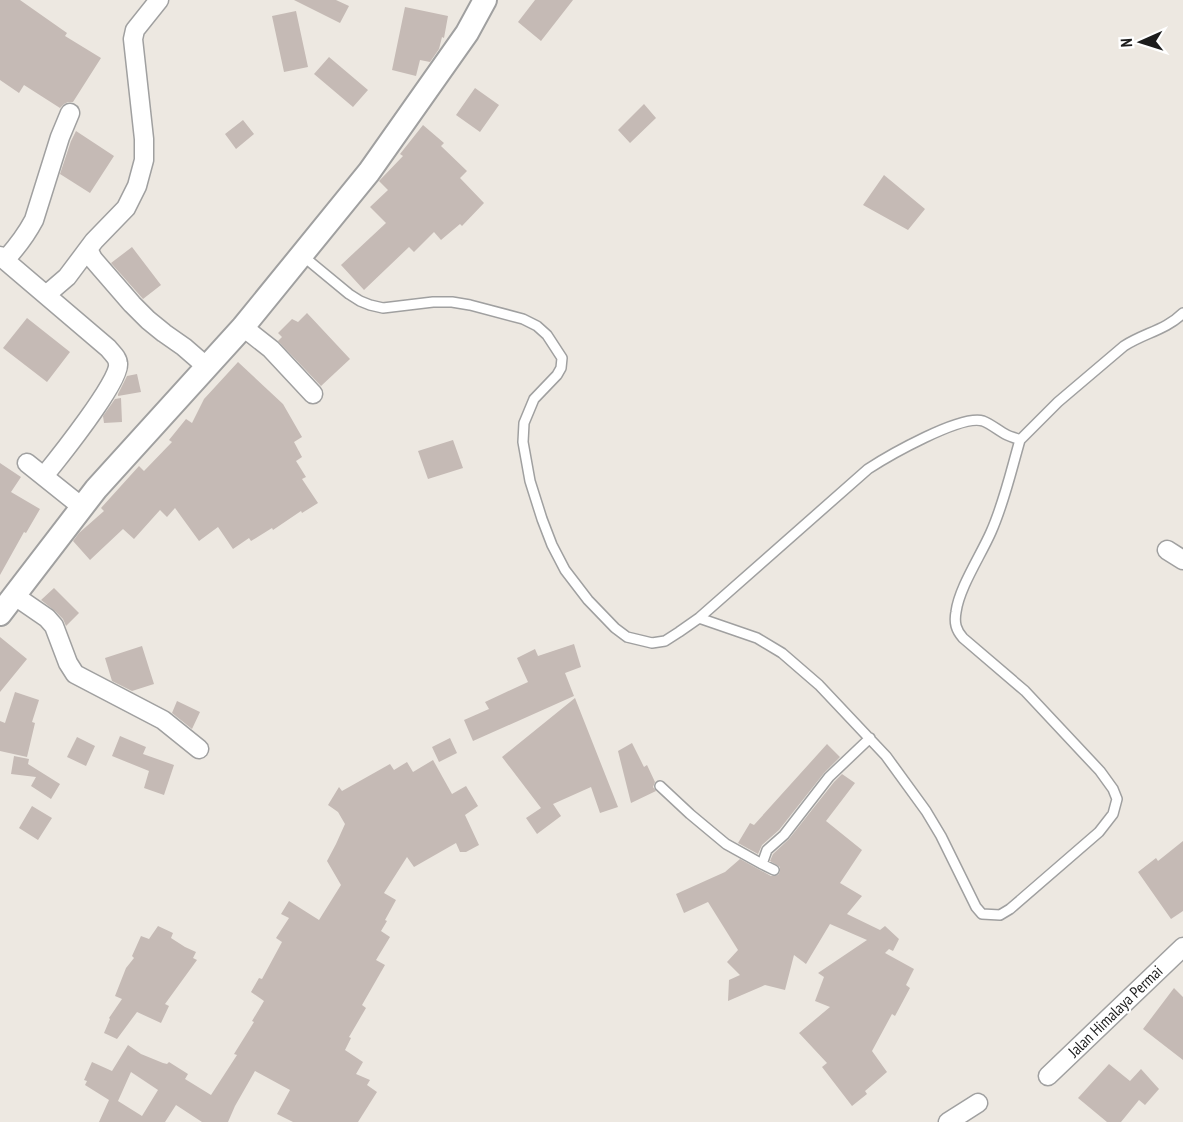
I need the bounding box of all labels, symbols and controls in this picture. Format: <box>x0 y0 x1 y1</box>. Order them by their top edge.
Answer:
north arrow <box>1111 12 1171 72</box>
text: N <box>1116 38 1136 48</box>
street label: Jalan Himalaya Permai <box>1063 961 1166 1062</box>

